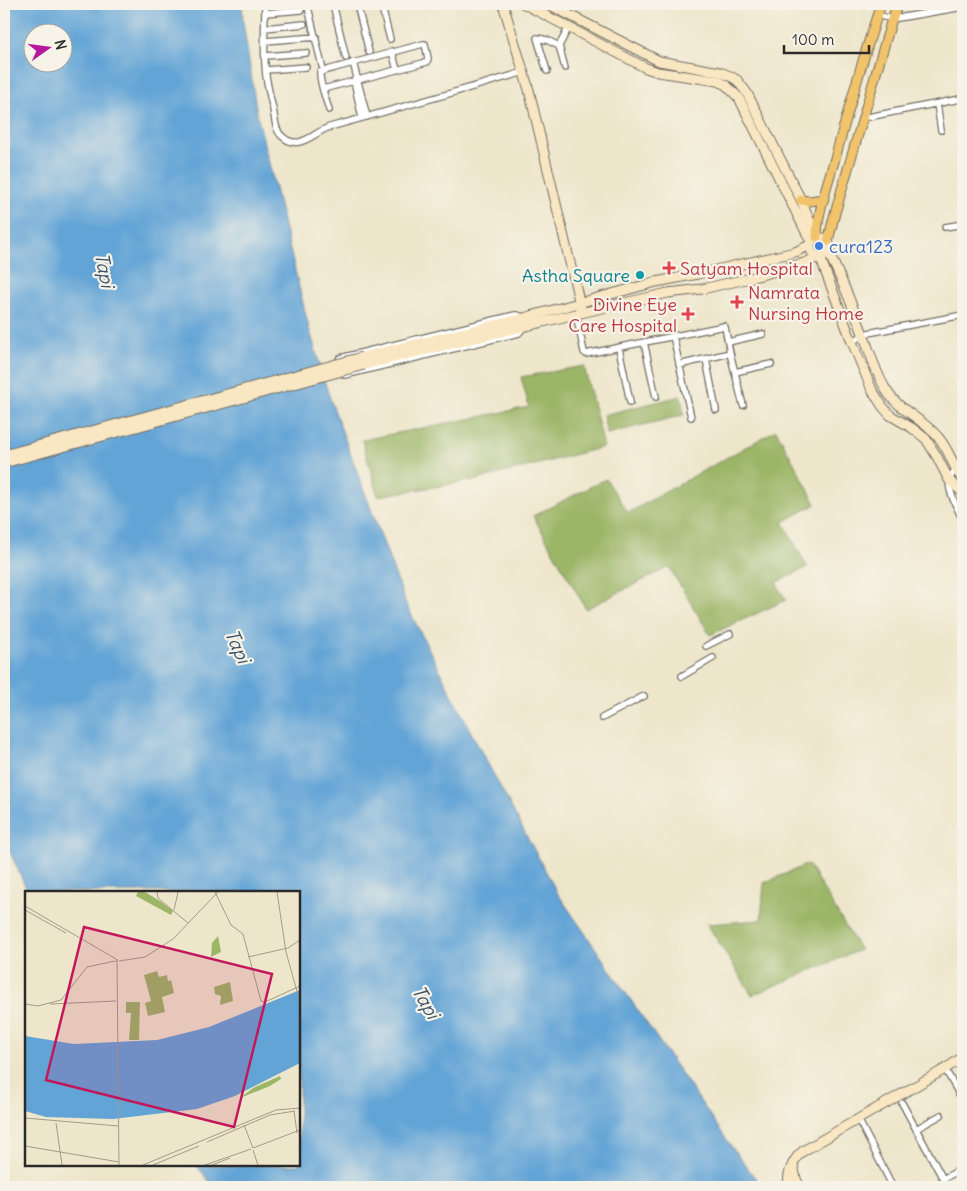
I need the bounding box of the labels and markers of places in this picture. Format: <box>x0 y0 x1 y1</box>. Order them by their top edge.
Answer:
place label: cura123 <box>829 235 893 258</box>
marker: cura123 <box>813 240 825 252</box>
place label: Satyam Hospital <box>680 257 813 280</box>
marker: Satyam Hospital <box>662 261 676 275</box>
place label: Astha Square <box>522 264 630 287</box>
marker: Astha Square <box>634 269 646 281</box>
place label: Namrata Nursing Home <box>748 281 864 325</box>
place label: Divine Eye Care Hospital <box>568 293 677 337</box>
marker: Namrata Nursing Home <box>730 295 744 309</box>
marker: Divine Eye Care Hospital <box>681 307 695 321</box>

